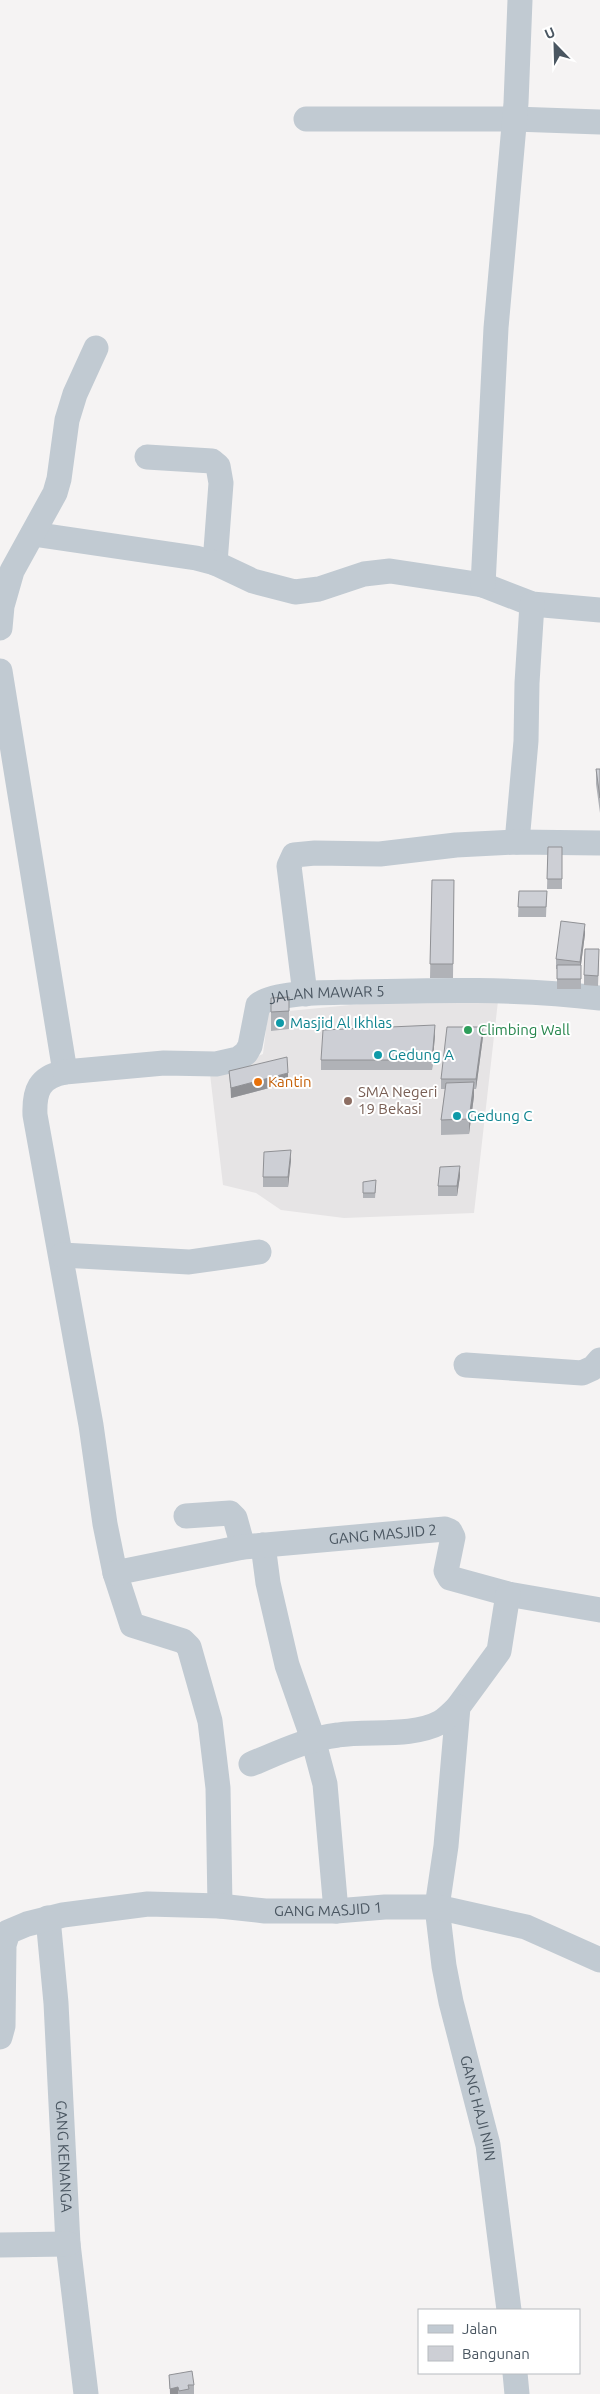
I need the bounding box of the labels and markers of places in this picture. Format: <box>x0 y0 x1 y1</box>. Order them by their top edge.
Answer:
place label: Masjid Al Ikhlas <box>290 1014 392 1031</box>
marker: Masjid Al Ikhlas <box>274 1017 286 1029</box>
place label: Climbing Wall <box>478 1021 570 1038</box>
marker: Climbing Wall <box>462 1024 474 1036</box>
place label: Gedung A <box>388 1046 454 1063</box>
marker: Gedung A <box>372 1049 384 1061</box>
place label: Kantin <box>268 1073 312 1090</box>
marker: Kantin <box>252 1076 264 1088</box>
place label: SMA Negeri 19 Bekasi <box>358 1083 437 1117</box>
marker: SMA Negeri 19 Bekasi <box>342 1095 354 1107</box>
place label: Gedung C <box>467 1107 532 1124</box>
marker: Gedung C <box>451 1110 463 1122</box>

